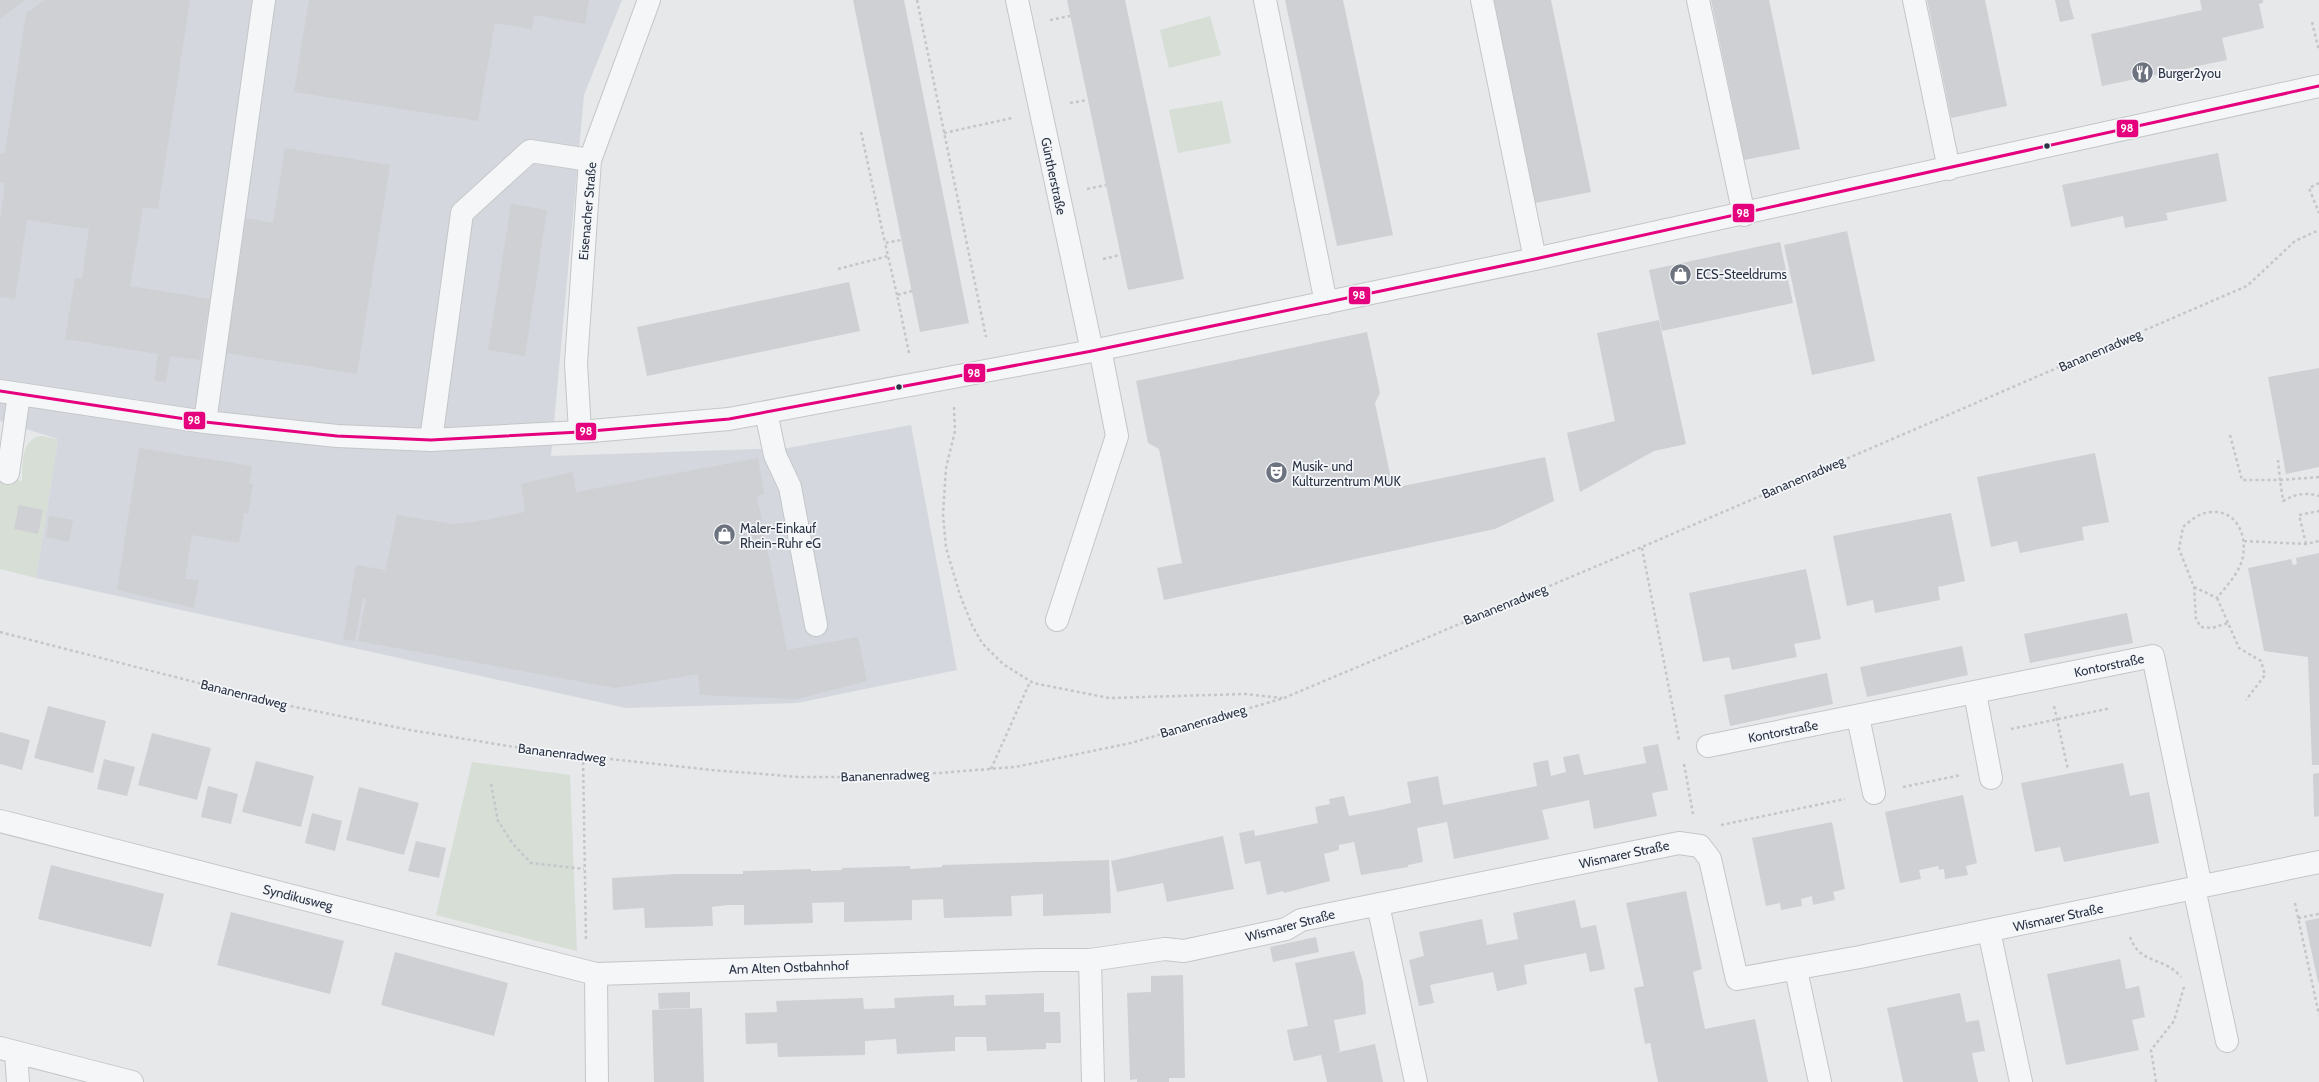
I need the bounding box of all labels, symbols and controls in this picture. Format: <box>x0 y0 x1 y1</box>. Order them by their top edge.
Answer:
restaurant icon: Burger2you <box>2130 60 2156 86</box>
place label: Burger2you <box>2158 65 2221 81</box>
line badge: 98 <box>2116 119 2139 138</box>
text: 98 <box>2121 121 2134 135</box>
street label: Güntherstraße <box>1038 136 1070 217</box>
unlabelled marker <box>2042 141 2052 151</box>
street label: Eisenacher Straße <box>575 161 599 261</box>
line badge: 98 <box>1732 203 1755 223</box>
text: 98 <box>1737 206 1750 220</box>
shop icon: ECS-Steeldrums <box>1667 261 1693 287</box>
place label: ECS-Steeldrums <box>1696 266 1788 282</box>
line badge: 98 <box>1348 286 1371 305</box>
text: 98 <box>1353 288 1366 302</box>
street label: Bananenradweg <box>2056 325 2144 375</box>
line badge: 98 <box>963 363 986 383</box>
text: 98 <box>968 366 981 380</box>
unlabelled marker <box>894 382 904 392</box>
line badge: 98 <box>183 411 206 430</box>
text: 98 <box>188 413 201 427</box>
line badge: 98 <box>575 422 597 441</box>
text: 98 <box>580 424 593 438</box>
street label: Bananenradweg <box>1759 452 1847 502</box>
place label: Musik- und Kulturzentrum MUK <box>1292 458 1401 489</box>
theatre icon: Musik- und Kulturzentrum MUK <box>1264 460 1290 486</box>
place label: Maler-Einkauf Rhein-Ruhr eG <box>740 520 821 551</box>
shop icon: Maler-Einkauf Rhein-Ruhr eG <box>712 522 738 548</box>
street label: Bananenradweg <box>1461 580 1550 628</box>
street label: Kontorstraße <box>2073 650 2146 680</box>
street label: Bananenradweg <box>199 676 289 713</box>
street label: Bananenradweg <box>1158 701 1248 741</box>
street label: Kontorstraße <box>1747 716 1820 746</box>
street label: Bananenradweg <box>517 740 607 766</box>
street label: Bananenradweg <box>840 765 930 785</box>
street label: Wismarer Straße <box>1577 837 1671 871</box>
street label: Syndikusweg <box>261 881 335 914</box>
street label: Wismarer Straße <box>2011 900 2105 934</box>
street label: Wismarer Straße <box>1244 905 1337 945</box>
street label: Am Alten Ostbahnhof <box>729 957 850 977</box>

